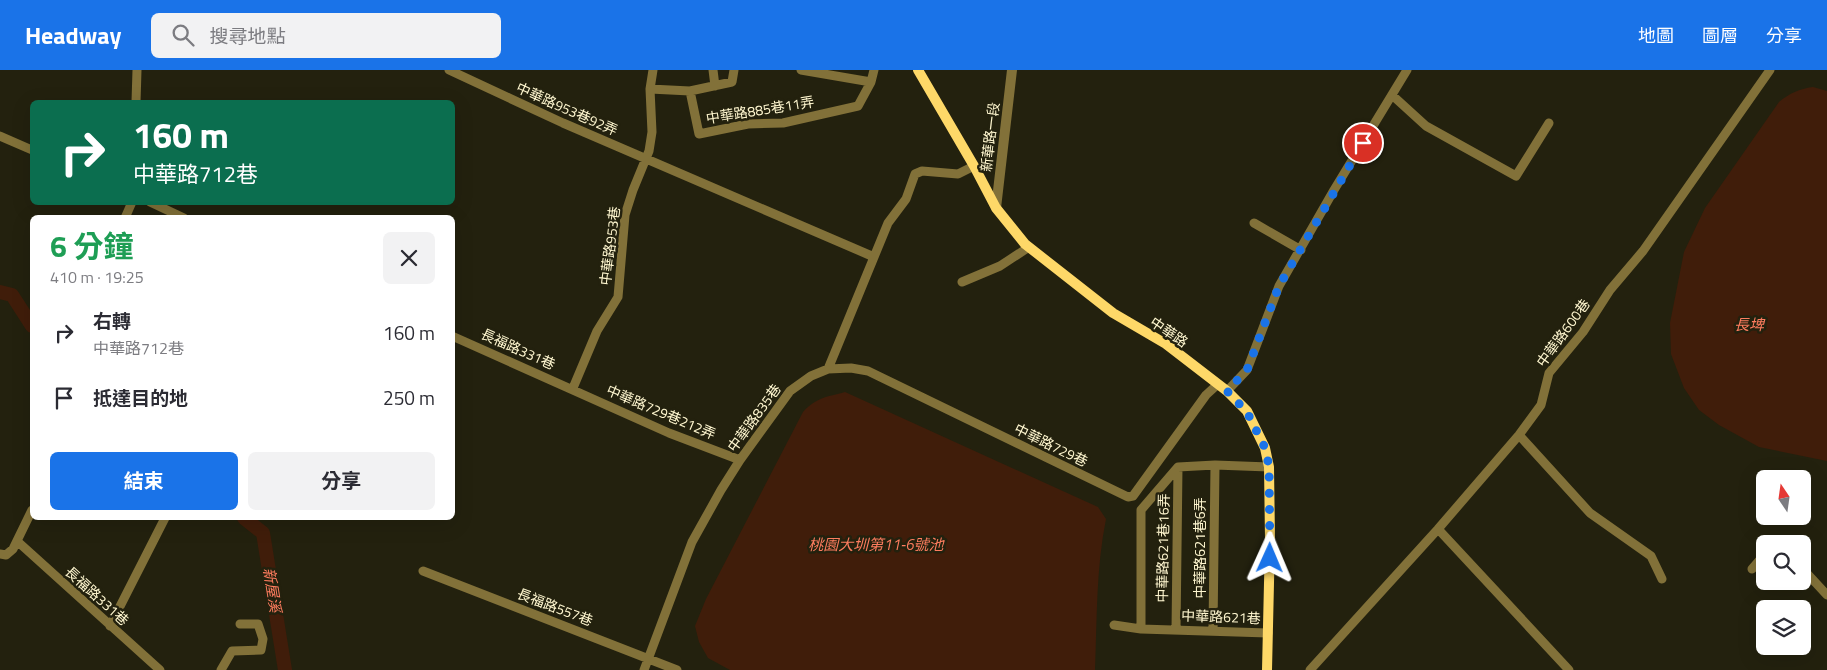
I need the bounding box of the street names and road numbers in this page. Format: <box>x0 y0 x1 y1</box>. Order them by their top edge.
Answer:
street label: 中華路953巷92弄 <box>513 77 621 140</box>
street label: 中華路885巷11弄 <box>704 91 815 128</box>
street label: 新華路一段 <box>975 101 1004 173</box>
street label: 中華路953巷 <box>594 205 625 287</box>
street label: 中華路600巷 <box>1531 294 1594 371</box>
street label: 中華路 <box>1146 311 1193 352</box>
street label: 長福路331巷 <box>478 323 559 374</box>
street label: 中華路729巷212弄 <box>603 379 719 444</box>
street label: 中華路835巷 <box>722 379 785 456</box>
street label: 中華路729巷 <box>1011 418 1092 471</box>
street label: 中華路621巷16弄 <box>1151 493 1174 603</box>
street label: 中華路621巷6弄 <box>1189 497 1210 599</box>
street label: 長福路331巷 <box>61 561 134 630</box>
street label: 長福路557巷 <box>514 582 596 631</box>
street label: 中華路621巷 <box>1181 605 1261 628</box>

